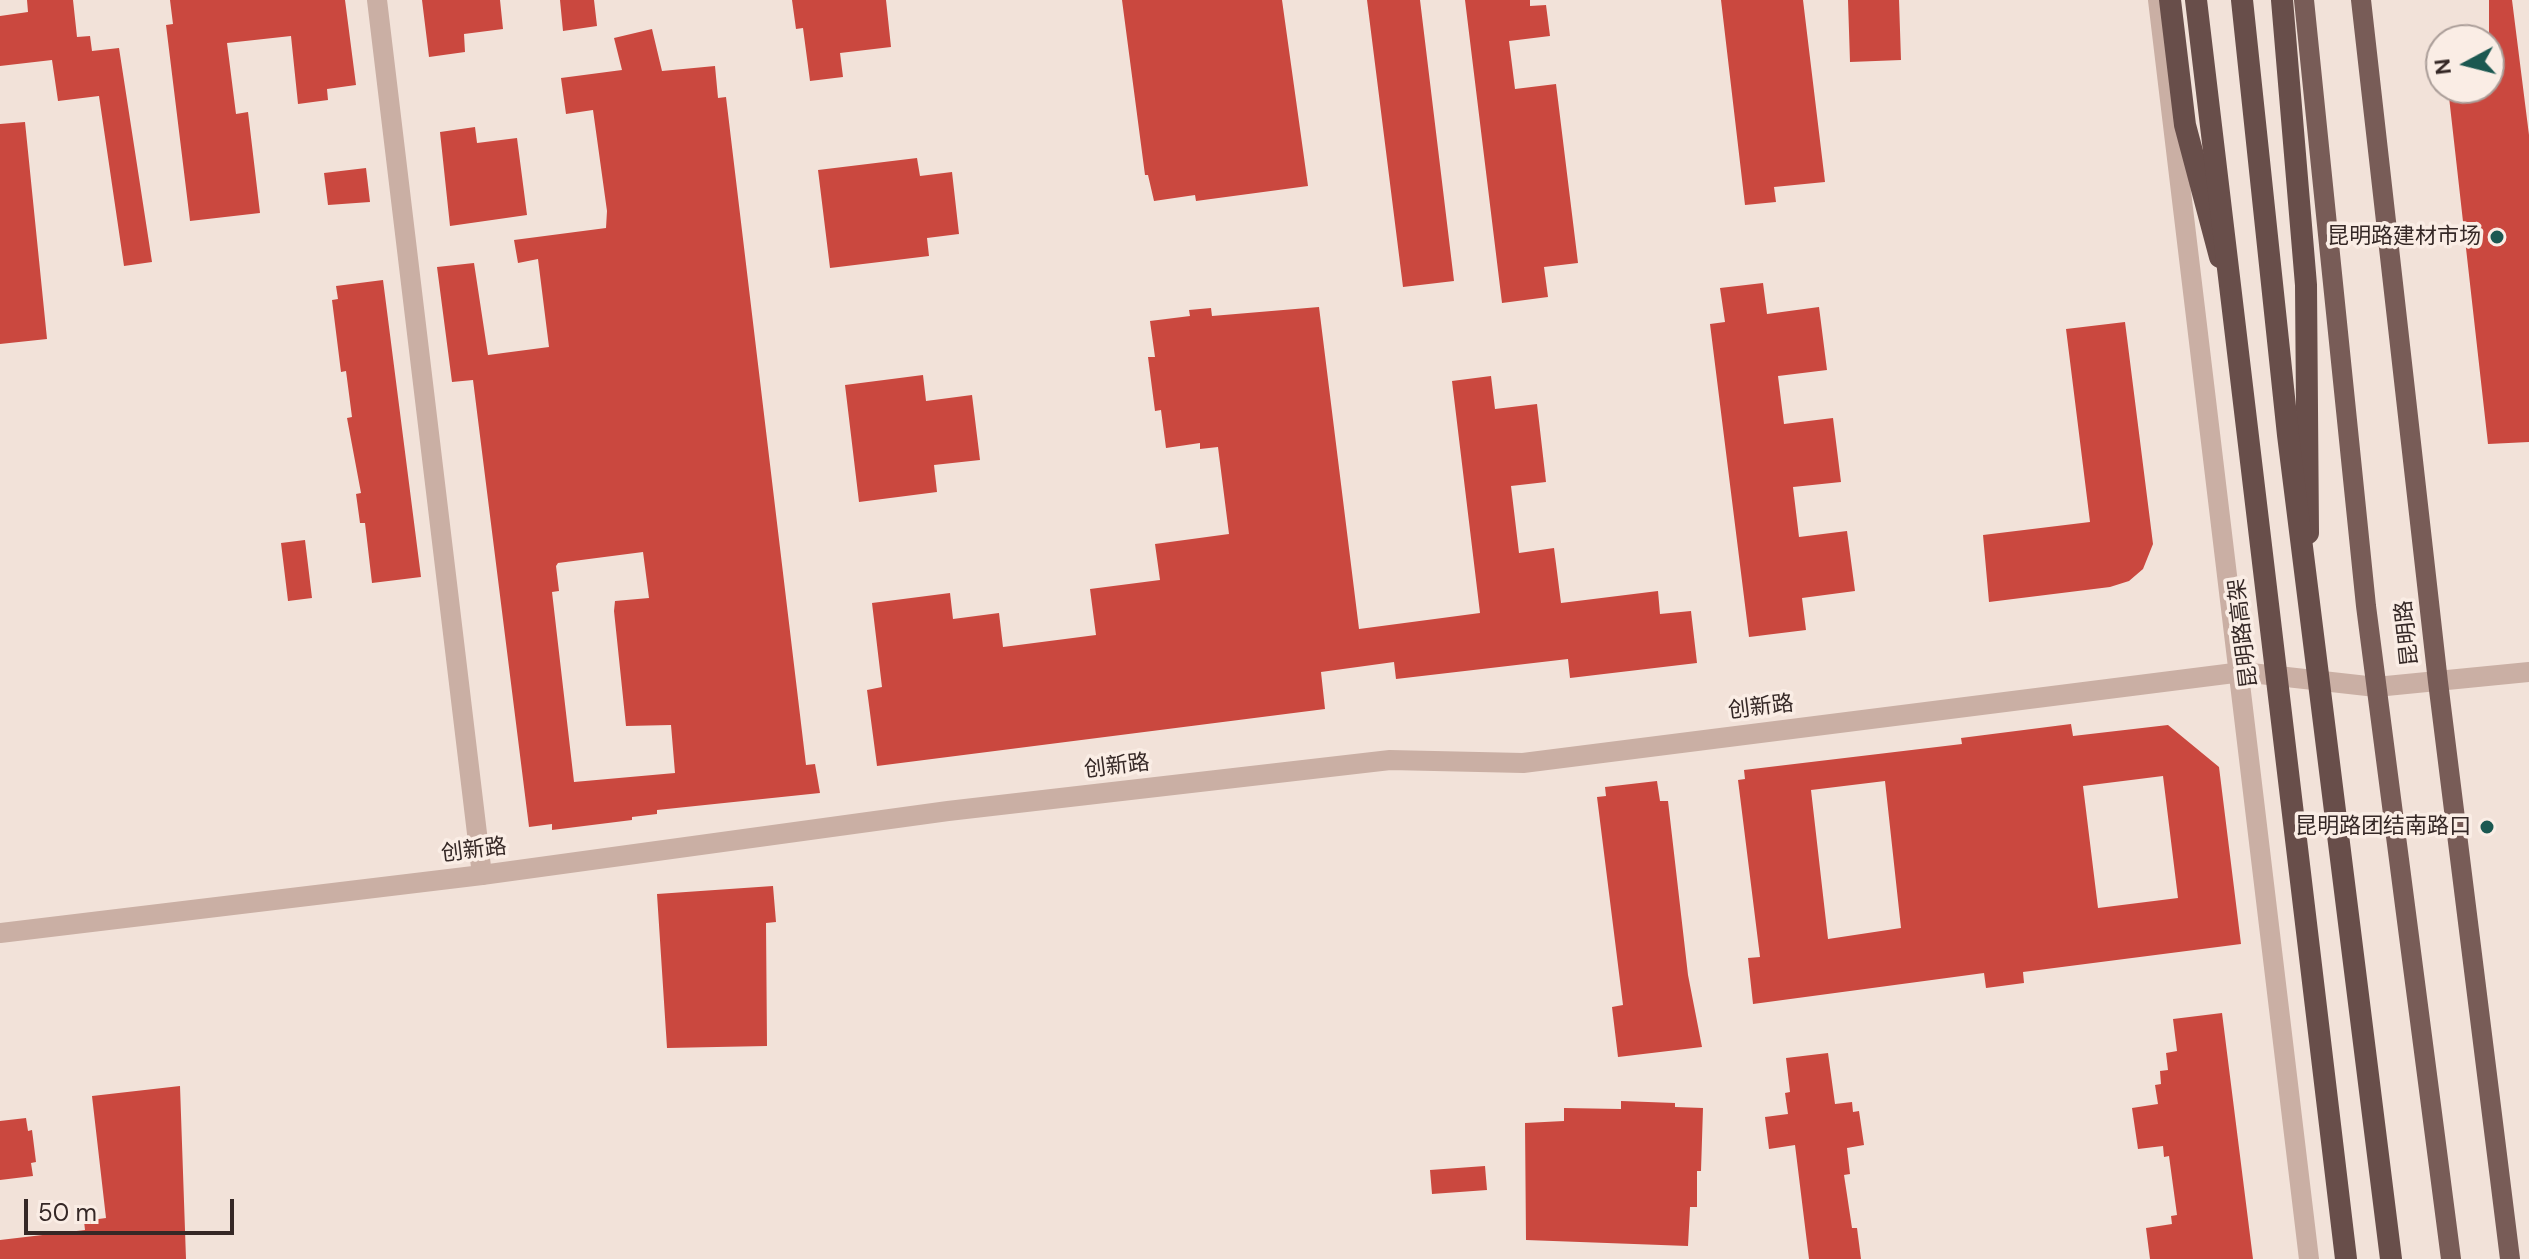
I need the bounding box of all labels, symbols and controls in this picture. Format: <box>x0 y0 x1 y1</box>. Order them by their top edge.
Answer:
north arrow <box>2425 24 2505 104</box>
text: N <box>2427 57 2458 76</box>
place label: 昆明路建材市场 <box>2327 224 2481 250</box>
marker: 昆明路建材市场 <box>2488 228 2506 246</box>
street label: 昆明路高架 <box>2224 577 2264 689</box>
street label: 昆明路 <box>2391 599 2425 667</box>
street label: 创新路 <box>1727 691 1795 725</box>
street label: 创新路 <box>1083 750 1151 784</box>
place label: 昆明路团结南路口 <box>2295 814 2471 840</box>
marker: 昆明路团结南路口 <box>2478 818 2496 836</box>
street label: 创新路 <box>440 834 508 868</box>
scale bar <box>28 1183 238 1233</box>
text: 50 m <box>38 1197 97 1228</box>

